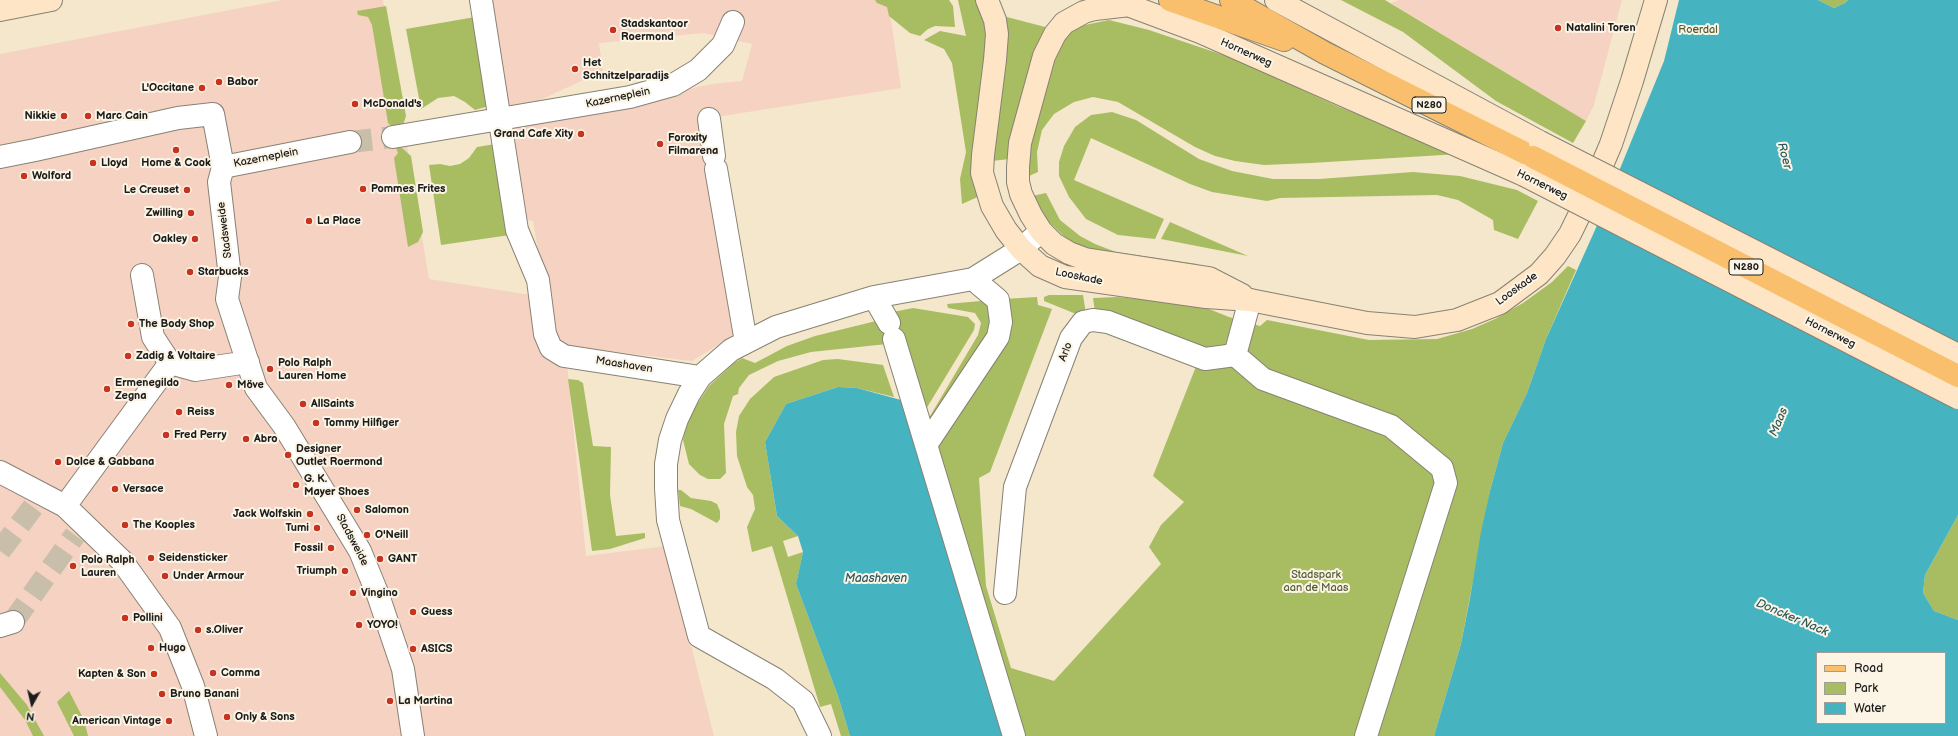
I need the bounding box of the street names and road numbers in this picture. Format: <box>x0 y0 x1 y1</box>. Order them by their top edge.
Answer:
street label: Hornerweg <box>1218 36 1274 70</box>
street label: Kazerneplein <box>585 85 651 111</box>
road number: N280 <box>1412 97 1446 113</box>
street label: Kazerneplein <box>233 145 299 171</box>
street label: Hornerweg <box>1514 167 1570 203</box>
street label: Stadsweide <box>215 201 235 259</box>
road number: N280 <box>1729 259 1763 275</box>
street label: Looskade <box>1054 266 1104 288</box>
street label: Looskade <box>1494 269 1540 309</box>
street label: Hornerweg <box>1802 315 1858 351</box>
street label: Arlo <box>1056 341 1076 363</box>
street label: Maashaven <box>595 354 653 376</box>
street label: Stadsweide <box>333 512 371 568</box>

